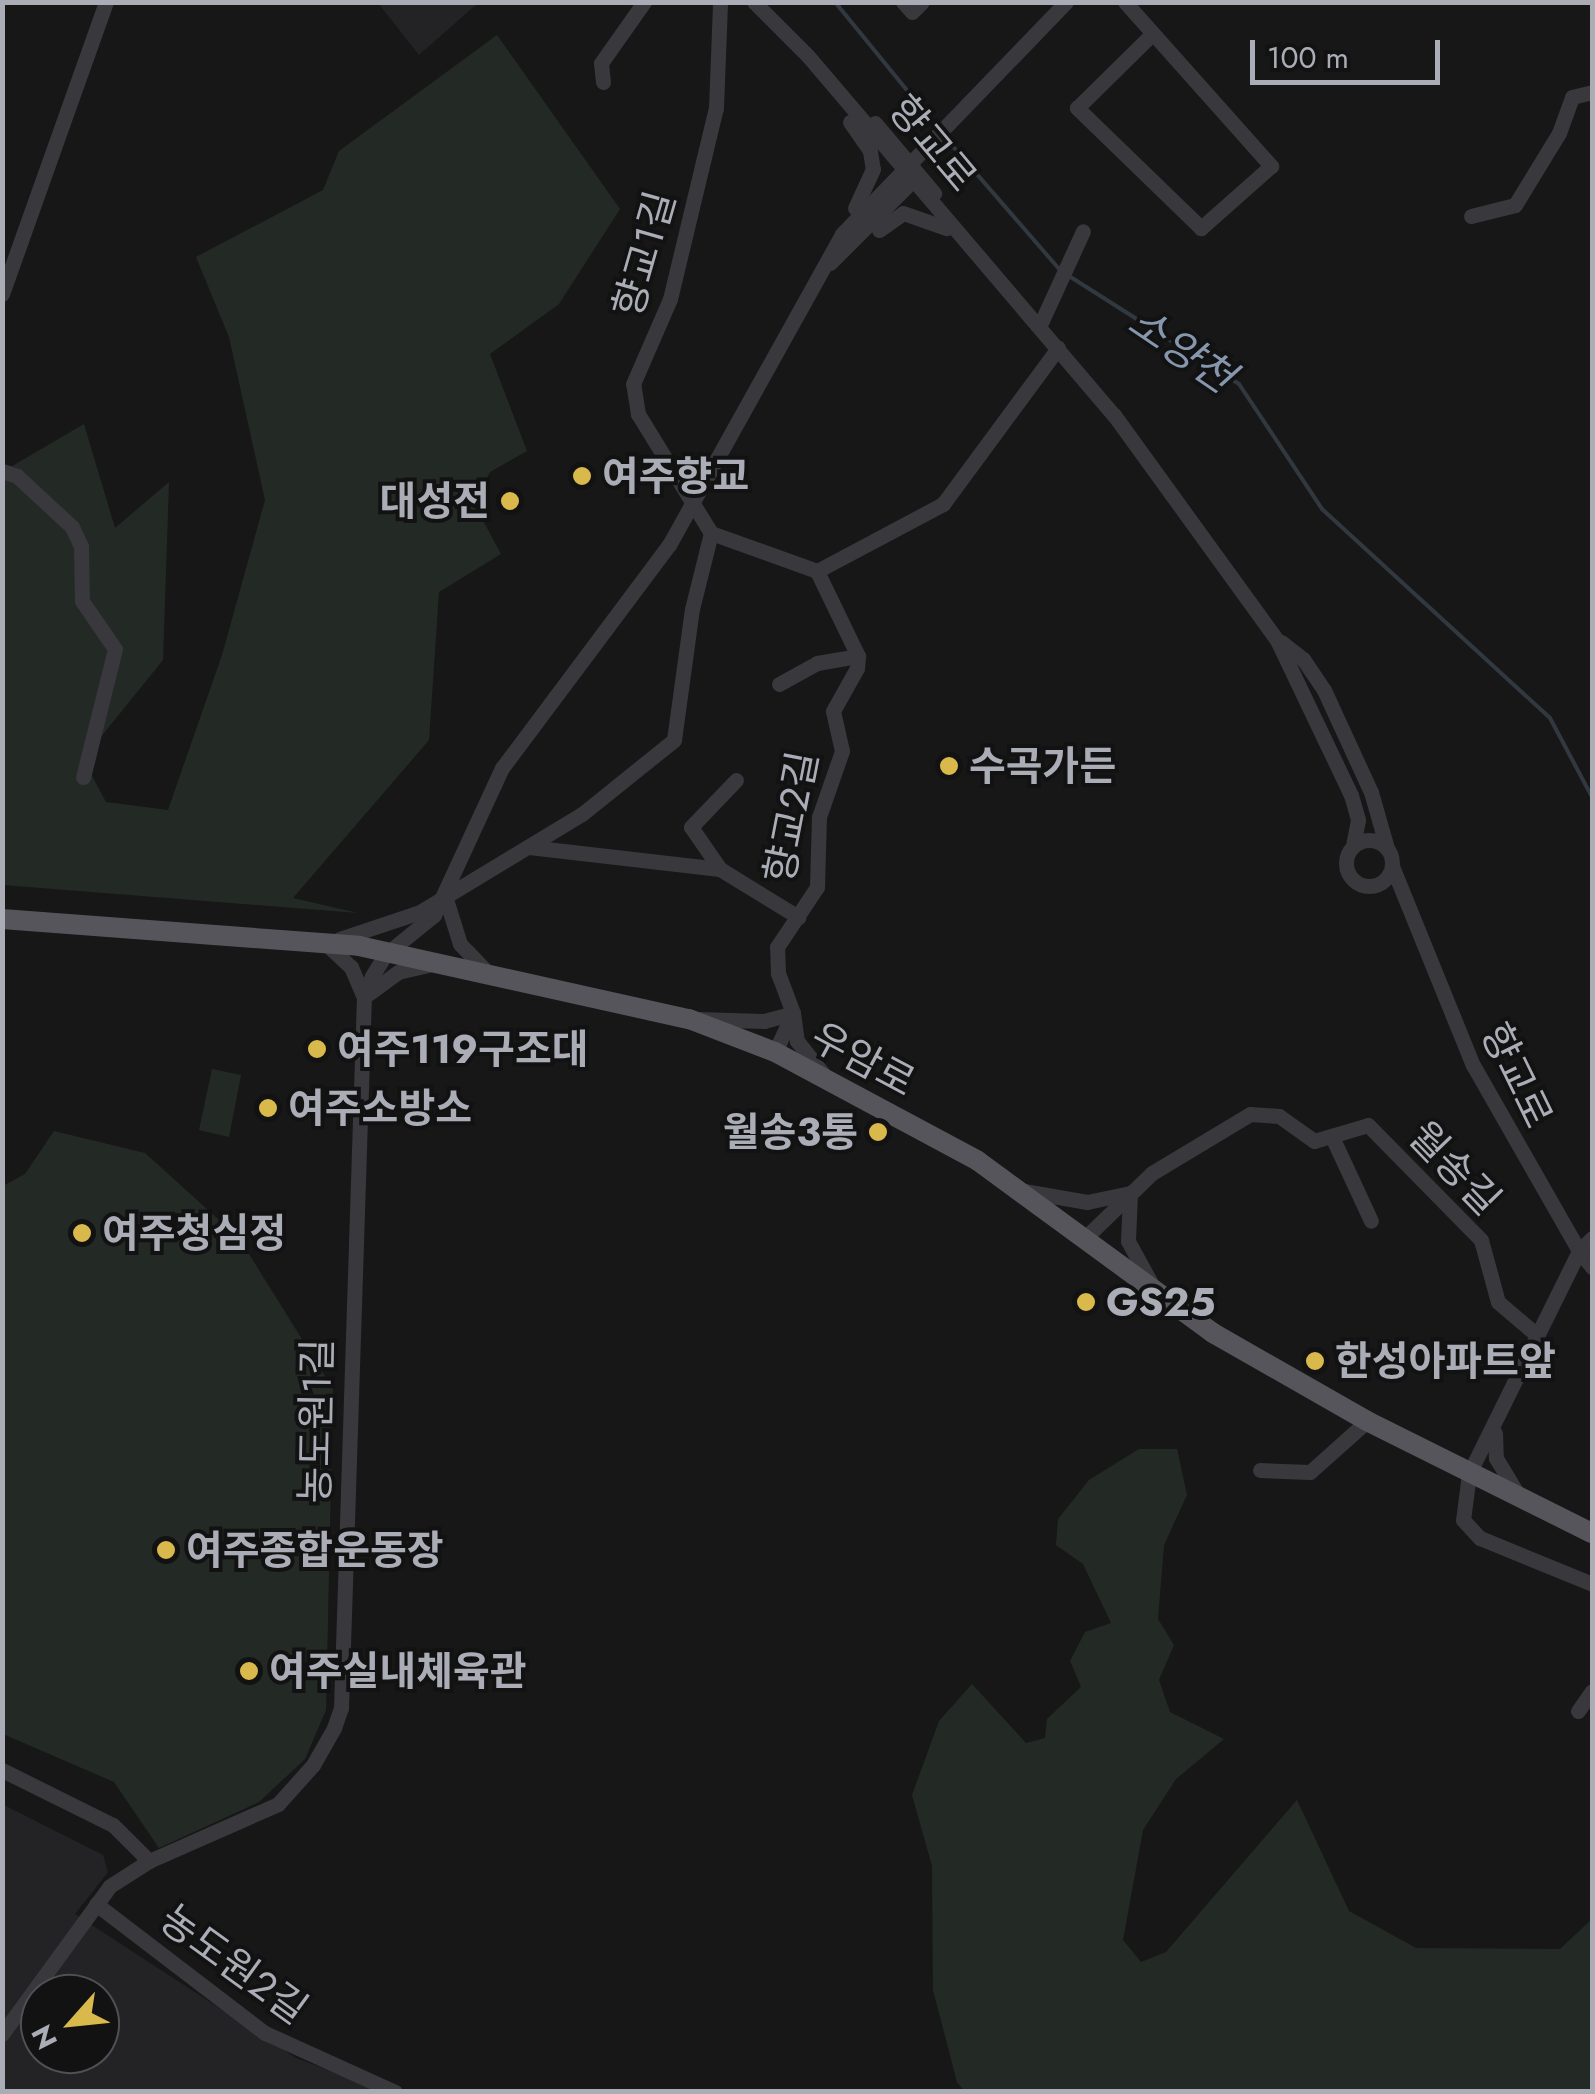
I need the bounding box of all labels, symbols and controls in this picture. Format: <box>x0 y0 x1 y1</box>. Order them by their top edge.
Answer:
scale bar <box>1255 20 1445 82</box>
text: 100 m <box>1267 36 1349 79</box>
street label: 향교로 <box>879 85 987 201</box>
street label: 향교1길 <box>603 186 685 322</box>
water label: 소양천 <box>1119 297 1243 403</box>
place label: 여주향교 <box>602 452 749 500</box>
marker: 여주향교 <box>571 465 593 487</box>
place label: 대성전 <box>380 477 490 525</box>
marker: 대성전 <box>499 490 521 512</box>
place label: 수곡가든 <box>969 742 1116 790</box>
street label: 향교2길 <box>755 747 827 887</box>
marker: 수곡가든 <box>938 755 960 777</box>
street label: 우암로 <box>803 1012 923 1106</box>
street label: 향교로 <box>1471 1015 1563 1135</box>
place label: 여주119구조대 <box>337 1025 588 1073</box>
marker: 여주119구조대 <box>306 1038 328 1060</box>
place label: 여주소방소 <box>288 1084 472 1132</box>
marker: 여주소방소 <box>257 1097 279 1119</box>
place label: 월송3통 <box>723 1108 858 1156</box>
street label: 월송길 <box>1399 1112 1511 1224</box>
marker: 월송3통 <box>867 1121 889 1143</box>
place label: 여주청심정 <box>102 1209 286 1257</box>
marker: 여주청심정 <box>71 1222 93 1244</box>
place label: GS25 <box>1106 1278 1216 1326</box>
marker: GS25 <box>1075 1291 1097 1313</box>
place label: 한성아파트앞 <box>1335 1337 1556 1385</box>
street label: 농도원1길 <box>291 1338 341 1504</box>
marker: 한성아파트앞 <box>1304 1350 1326 1372</box>
place label: 여주종합운동장 <box>186 1526 444 1574</box>
marker: 여주종합운동장 <box>155 1539 177 1561</box>
place label: 여주실내체육관 <box>269 1647 527 1695</box>
marker: 여주실내체육관 <box>238 1660 260 1682</box>
street label: 농도원2길 <box>151 1895 317 2033</box>
north arrow <box>20 1974 120 2074</box>
text: N <box>21 2018 68 2056</box>

